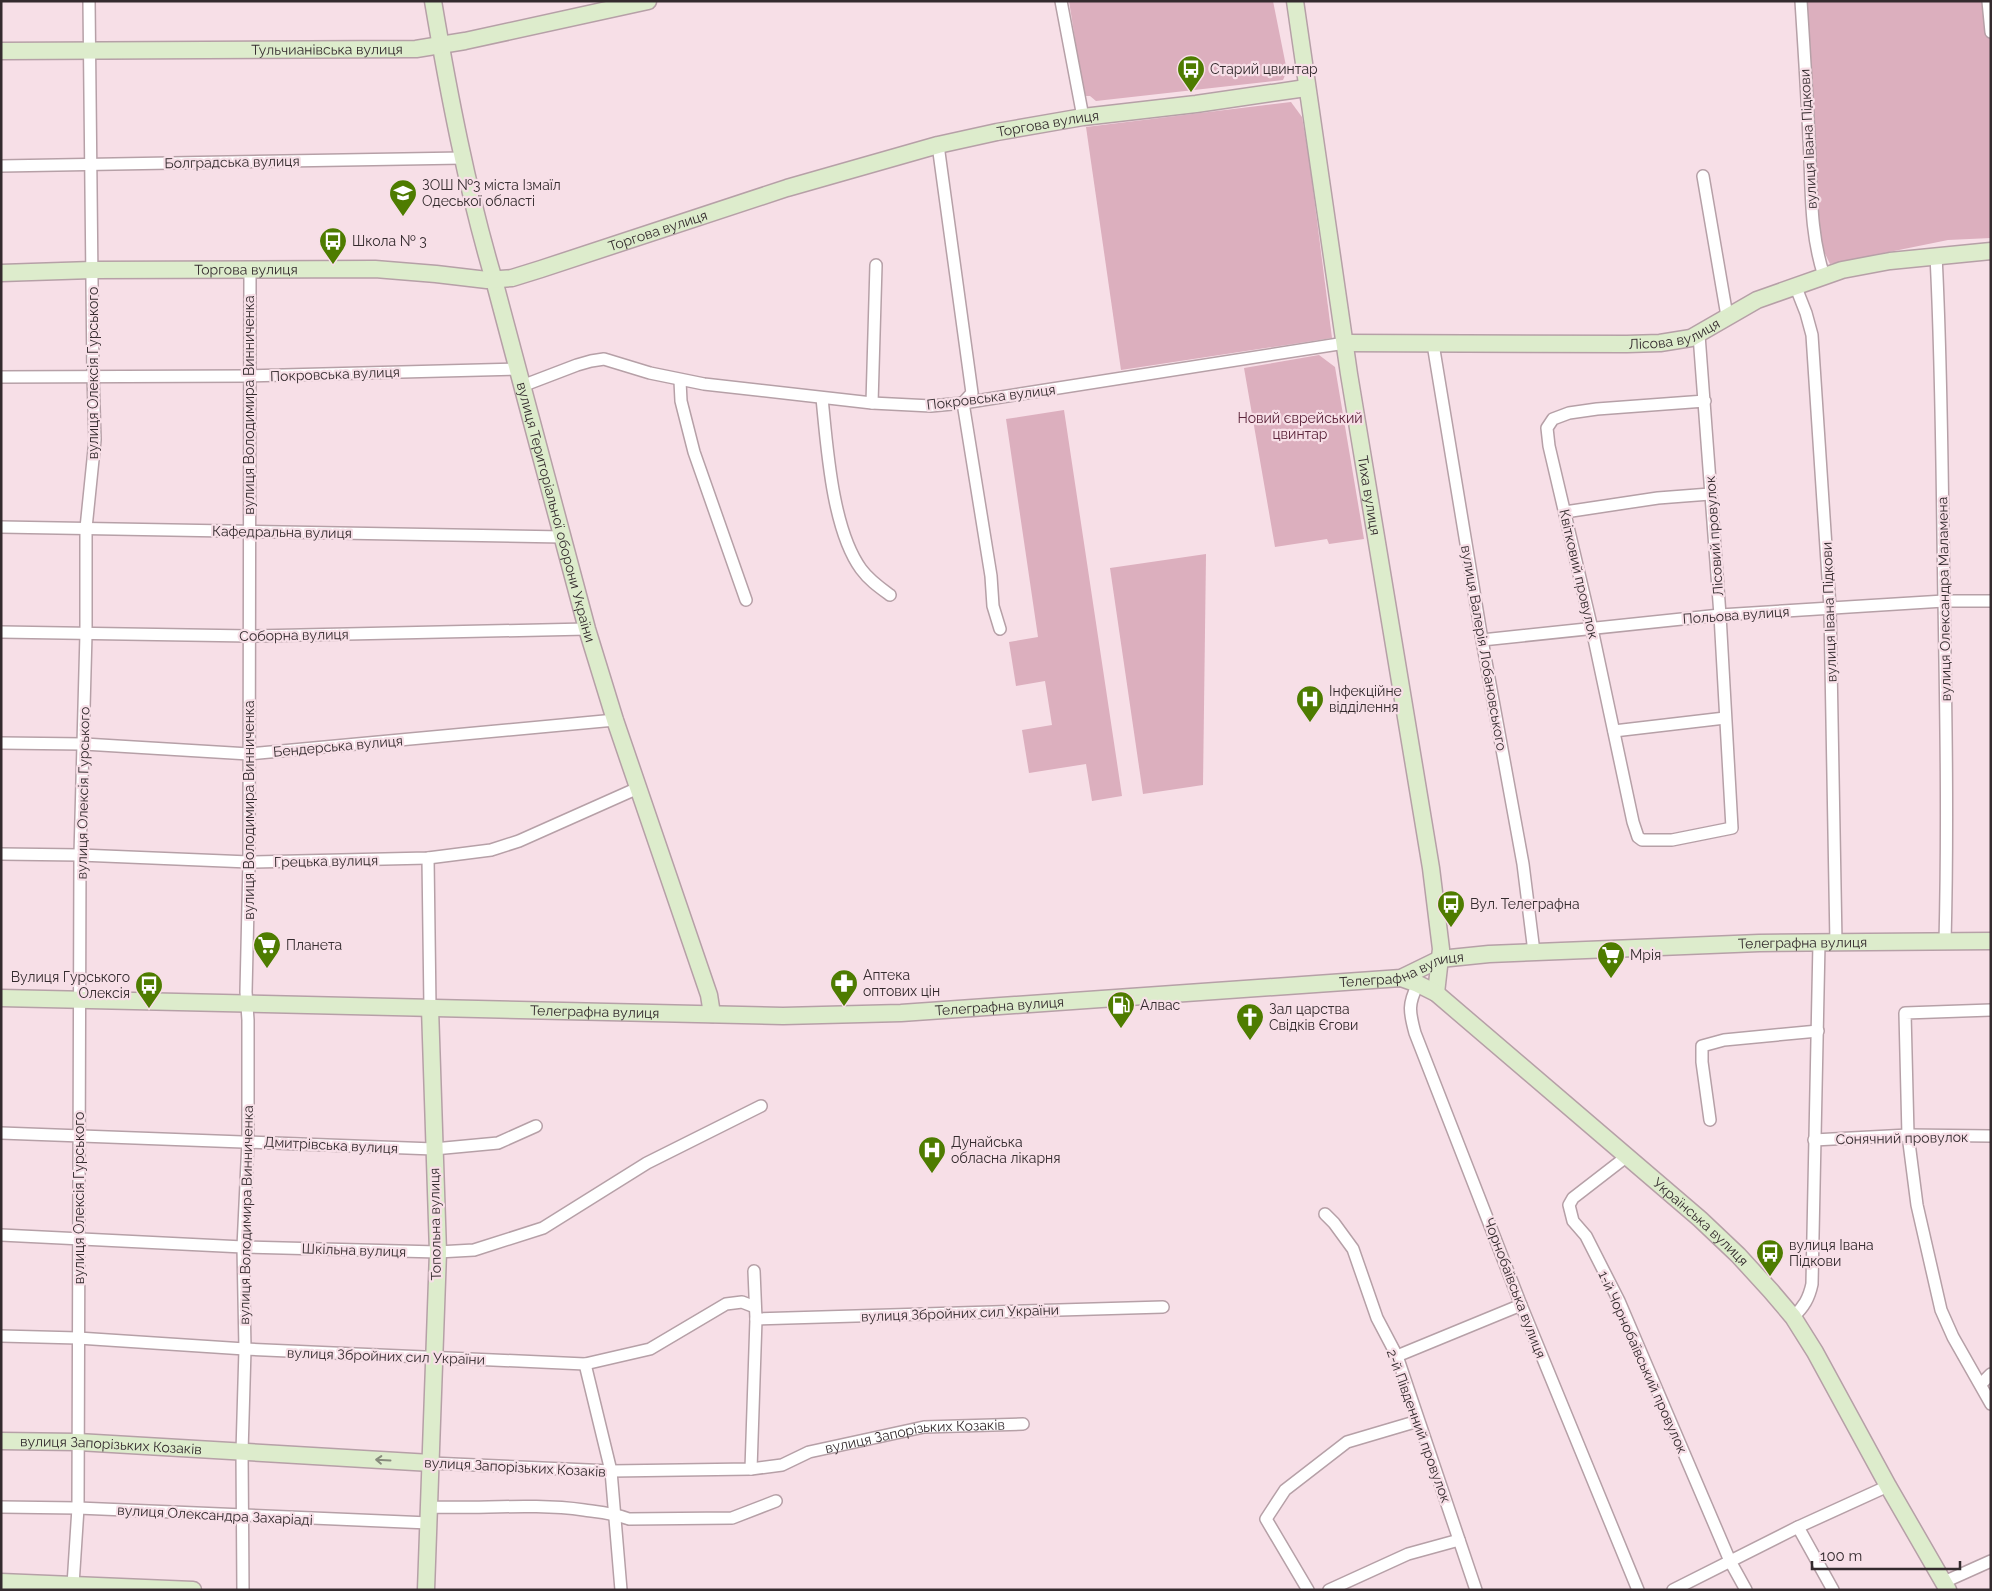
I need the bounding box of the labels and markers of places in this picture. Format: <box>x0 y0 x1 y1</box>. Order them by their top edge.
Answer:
bus stop icon: Старий цвинтар <box>1176 54 1206 93</box>
place label: Старий цвинтар <box>1210 61 1318 77</box>
place label: ЗОШ №3 міста Ізмаїл Одеської області <box>422 177 561 209</box>
school or university icon: ЗОШ №3 міста Ізмаїл Одеської області <box>388 178 418 217</box>
bus stop icon: Школа № 3 <box>318 226 348 265</box>
place label: Школа № 3 <box>352 233 427 249</box>
place label: Інфекційне відділення <box>1329 683 1402 715</box>
hospital icon: Інфекційне відділення <box>1295 684 1325 723</box>
bus stop icon: Вул. Телеграфна <box>1436 889 1466 928</box>
place label: Вул. Телеграфна <box>1470 896 1580 912</box>
supermarket icon: Планета <box>252 930 282 969</box>
place label: Планета <box>286 937 342 953</box>
supermarket icon: Мрія <box>1596 940 1626 979</box>
place label: Мрія <box>1630 947 1661 963</box>
place label: Аптека оптових цін <box>863 967 940 999</box>
pharmacy icon: Аптека оптових цін <box>829 968 859 1007</box>
place label: Вулиця Гурського Олексія <box>11 969 130 1001</box>
bus stop icon: Вулиця Гурського Олексія <box>134 970 164 1009</box>
fuel station icon: Алвас <box>1106 990 1136 1029</box>
place label: Алвас <box>1140 997 1181 1013</box>
place label: Зал царства Свідків Єгови <box>1269 1001 1358 1033</box>
church icon: Зал царства Свідків Єгови <box>1235 1002 1265 1041</box>
place label: Дунайська обласна лікарня <box>951 1134 1060 1166</box>
hospital icon: Дунайська обласна лікарня <box>917 1135 947 1174</box>
place label: вулиця Івана Підкови <box>1789 1237 1874 1269</box>
bus stop icon: вулиця Івана Підкови <box>1755 1238 1785 1277</box>

